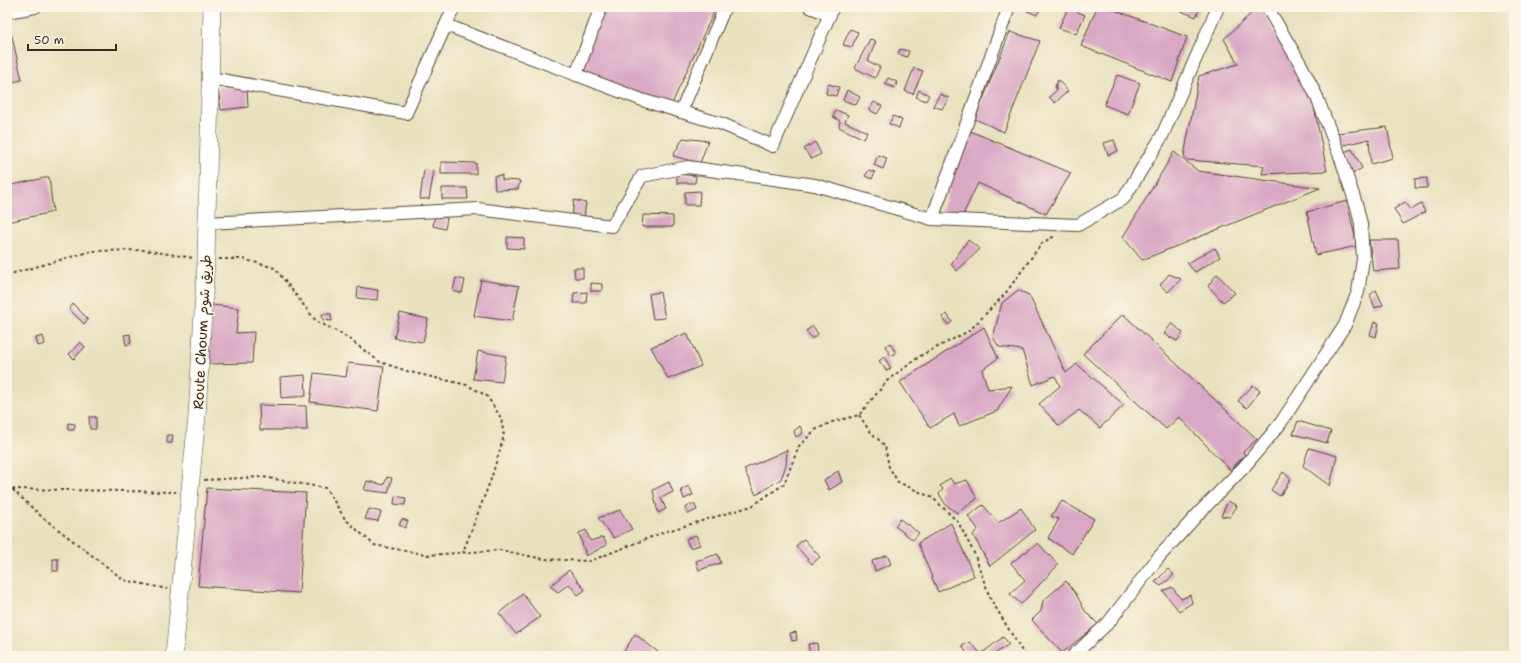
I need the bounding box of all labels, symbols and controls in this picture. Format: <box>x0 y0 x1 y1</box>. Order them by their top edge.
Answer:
scale bar <box>28 26 116 52</box>
text: 50 m <box>34 32 64 48</box>
street label: Route Choum طريق شوم <box>189 254 218 410</box>

